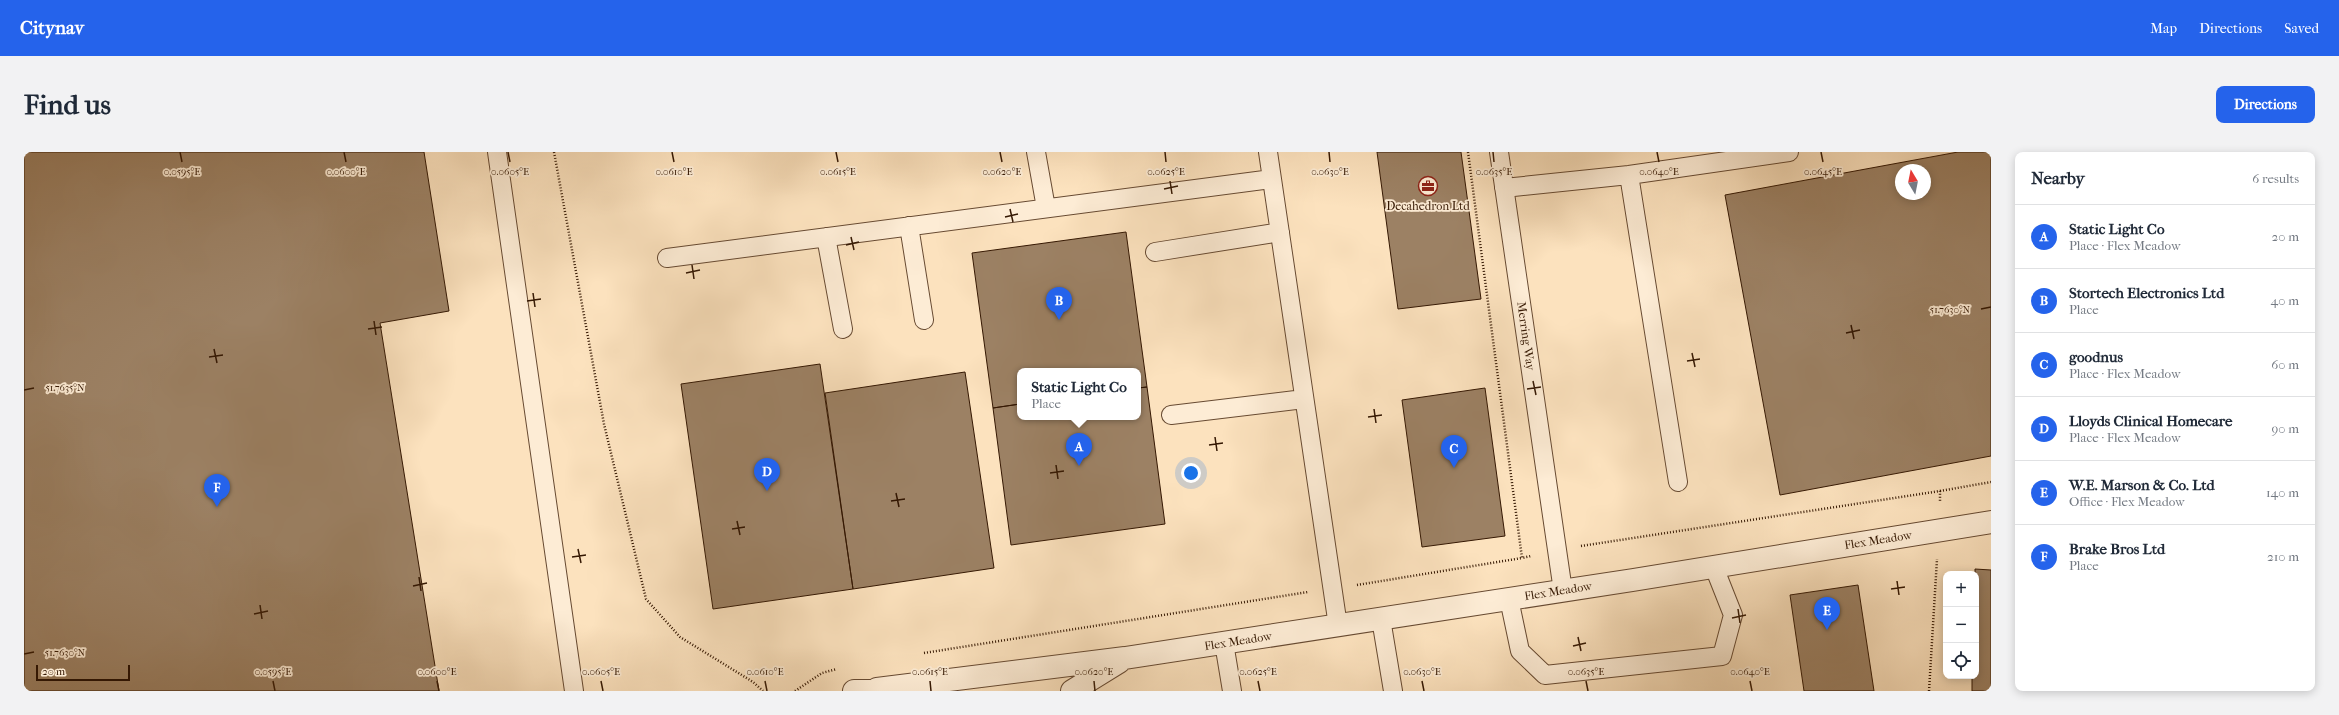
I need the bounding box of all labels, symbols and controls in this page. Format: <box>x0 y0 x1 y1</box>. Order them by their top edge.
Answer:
text: Citynav <box>20 17 84 39</box>
text: Map <box>2150 20 2177 37</box>
text: Directions <box>2199 20 2262 37</box>
text: Saved <box>2284 20 2319 37</box>
button: Directions <box>2216 86 2315 123</box>
text: Find us <box>24 88 111 121</box>
north arrow <box>1895 164 1931 200</box>
text: 0.0595°E <box>164 166 200 178</box>
text: 0.0600°E <box>326 166 366 178</box>
text: 0.0605°E <box>491 166 529 178</box>
text: 0.0610°E <box>655 166 693 178</box>
text: 0.0615°E <box>820 166 856 178</box>
text: 0.0620°E <box>983 166 1021 178</box>
text: 0.0625°E <box>1147 166 1185 178</box>
text: 0.0630°E <box>1311 166 1349 178</box>
text: 0.0635°E <box>1476 166 1512 178</box>
text: 0.0640°E <box>1639 166 1679 178</box>
text: 0.0645°E <box>1804 166 1842 178</box>
text: Nearby <box>2031 168 2085 188</box>
text: 6 results <box>2252 171 2299 186</box>
office icon: Decahedron Ltd <box>1417 175 1439 197</box>
place label: Decahedron Ltd <box>1386 199 1470 213</box>
text: Static Light Co <box>2069 220 2165 238</box>
text: A <box>2040 229 2048 244</box>
text: 20 m <box>2272 229 2299 244</box>
text: Place · Flex Meadow <box>2069 238 2181 253</box>
text: Stortech Electronics Ltd <box>2069 284 2224 302</box>
pin: B <box>1046 287 1072 320</box>
text: B <box>2040 293 2048 308</box>
text: 40 m <box>2271 293 2299 308</box>
street label: Merring Way <box>1514 301 1538 372</box>
text: Place <box>2069 302 2099 317</box>
text: 51.7630°N <box>1930 304 1971 316</box>
text: goodnus <box>2069 348 2123 366</box>
text: C <box>2040 357 2048 372</box>
text: 60 m <box>2271 357 2299 372</box>
text: Place · Flex Meadow <box>2069 366 2181 381</box>
popup <box>1017 368 1141 420</box>
text: Static Light Co <box>1031 378 1127 396</box>
text: 51.7635°N <box>45 382 85 394</box>
text: Place <box>1031 396 1061 411</box>
text: Lloyds Clinical Homecare <box>2069 412 2233 430</box>
text: D <box>2039 421 2049 436</box>
text: 90 m <box>2271 421 2299 436</box>
text: Place · Flex Meadow <box>2069 430 2181 445</box>
pin: A <box>1066 433 1092 466</box>
pin: C <box>1441 435 1467 468</box>
pin: D <box>754 458 780 491</box>
your location <box>1181 463 1201 483</box>
pin: F <box>204 474 230 507</box>
text: W.E. Marson & Co. Ltd <box>2069 476 2215 494</box>
text: E <box>2040 485 2048 500</box>
text: 140 m <box>2266 485 2299 500</box>
text: Office · Flex Meadow <box>2069 494 2185 509</box>
street label: Flex Meadow <box>1843 528 1914 552</box>
text: Brake Bros Ltd <box>2069 540 2165 558</box>
text: F <box>2041 549 2047 564</box>
text: 210 m <box>2267 549 2299 564</box>
text: Place <box>2069 558 2099 573</box>
map controls <box>1943 571 1979 679</box>
button: + <box>1943 571 1979 607</box>
street label: Flex Meadow <box>1523 579 1594 603</box>
pin: E <box>1814 597 1840 630</box>
button: − <box>1943 607 1979 643</box>
street label: Flex Meadow <box>1203 629 1274 653</box>
button: locate <box>1943 643 1979 679</box>
text: 51.7630°N <box>45 647 86 659</box>
scale bar <box>36 663 130 682</box>
text: 20 m <box>42 665 65 678</box>
text: 0.0595°E <box>255 666 291 678</box>
text: 0.0600°E <box>417 666 457 678</box>
text: 0.0605°E <box>582 666 620 678</box>
text: 0.0610°E <box>746 666 784 678</box>
text: 0.0615°E <box>912 666 948 678</box>
text: 0.0620°E <box>1075 666 1113 678</box>
text: 0.0625°E <box>1239 666 1277 678</box>
text: 0.0630°E <box>1403 666 1441 678</box>
text: 0.0635°E <box>1568 666 1604 678</box>
text: 0.0640°E <box>1730 666 1770 678</box>

